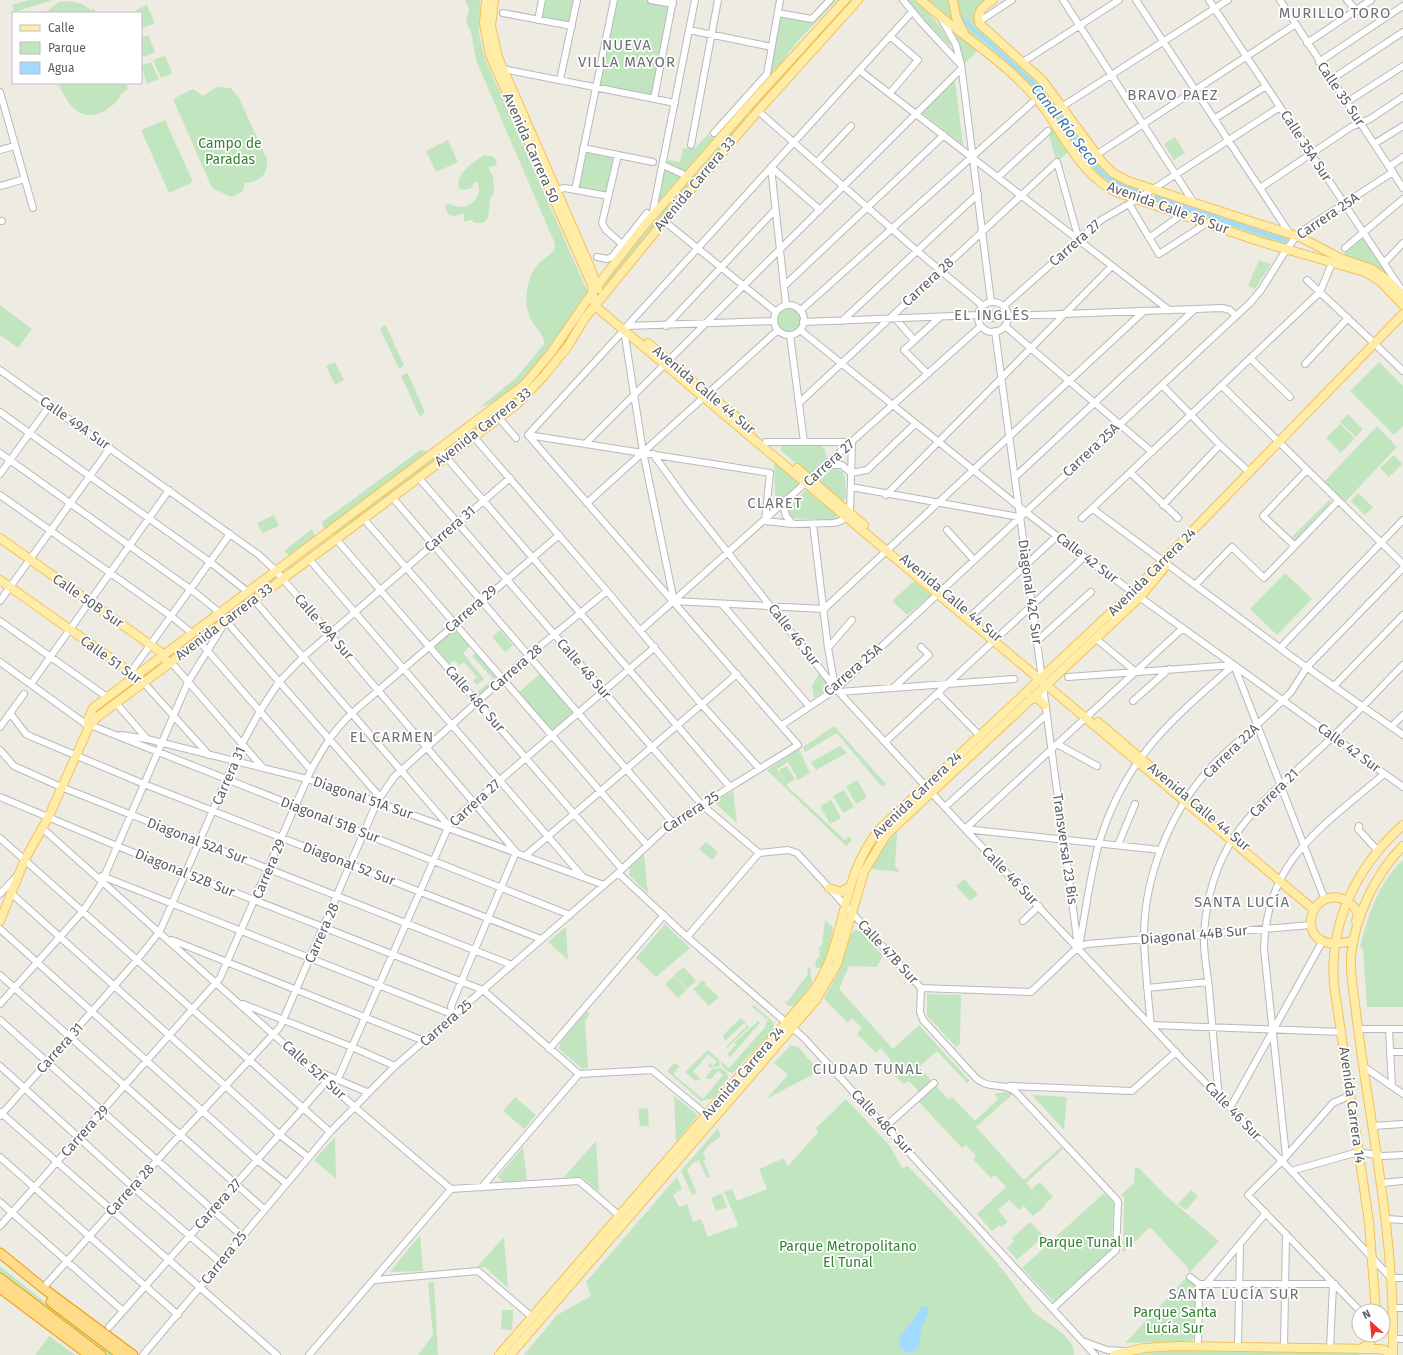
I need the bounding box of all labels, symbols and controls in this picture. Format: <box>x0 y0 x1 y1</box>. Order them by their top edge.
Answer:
district label: MURILLO TORO <box>1279 4 1391 22</box>
legend <box>12 12 142 84</box>
text: Calle <box>48 21 75 35</box>
district label: NUEVA VILLA MAYOR <box>578 36 676 71</box>
text: Parque <box>48 41 86 55</box>
street label: Calle 35 Sur <box>1313 59 1369 130</box>
text: Agua <box>48 61 75 75</box>
water label: Canal Río Seco <box>1027 80 1103 170</box>
district label: BRAVO PAEZ <box>1127 86 1219 104</box>
street label: Avenida Carrera 50 <box>499 90 563 206</box>
street label: Calle 35A Sur <box>1277 107 1336 185</box>
street label: Avenida Carrera 33 <box>651 133 739 235</box>
park label: Campo de Paradas <box>198 135 262 168</box>
street label: Avenida Calle 36 Sur <box>1105 178 1232 238</box>
street label: Carrera 25A <box>1294 189 1362 243</box>
street label: Carrera 27 <box>1046 216 1104 270</box>
street label: Carrera 28 <box>899 254 957 310</box>
district label: EL INGLÉS <box>954 306 1030 324</box>
street label: Avenida Calle 44 Sur <box>649 342 759 438</box>
street label: Avenida Carrera 33 <box>431 384 535 470</box>
street label: Calle 49A Sur <box>37 393 114 454</box>
street label: Carrera 25A <box>1059 419 1123 481</box>
street label: Carrera 27 <box>800 436 858 490</box>
district label: CLARET <box>747 494 803 512</box>
street label: Carrera 31 <box>421 502 479 556</box>
street label: Avenida Carrera 24 <box>1104 524 1200 620</box>
street label: Calle 42 Sur <box>1052 529 1122 587</box>
street label: Diagonal 42C Sur <box>1014 538 1046 646</box>
street label: Avenida Calle 44 Sur <box>896 550 1006 646</box>
street label: Calle 50B Sur <box>49 570 127 632</box>
street label: Avenida Carrera 33 <box>172 580 276 664</box>
street label: Carrera 29 <box>441 582 501 636</box>
street label: Calle 49A Sur <box>291 590 358 664</box>
street label: Calle 46 Sur <box>764 600 824 670</box>
street label: Calle 51 Sur <box>77 632 146 688</box>
street label: Calle 48 Sur <box>553 635 615 703</box>
street label: Carrera 28 <box>486 640 546 695</box>
street label: Carrera 25A <box>820 640 886 700</box>
street label: Calle 48C Sur <box>442 662 509 736</box>
street label: Calle 42 Sur <box>1314 719 1384 777</box>
street label: Carrera 22A <box>1199 720 1263 782</box>
district label: EL CARMEN <box>350 728 434 746</box>
street label: Carrera 31 <box>209 744 249 808</box>
street label: Avenida Carrera 24 <box>869 748 966 842</box>
street label: Avenida Calle 44 Sur <box>1144 759 1254 855</box>
street label: Carrera 21 <box>1246 765 1302 821</box>
street label: Diagonal 51A Sur <box>311 773 416 823</box>
street label: Carrera 27 <box>446 776 504 830</box>
street label: Carrera 25 <box>660 788 722 836</box>
street label: Transversal 23 Bis <box>1049 792 1081 906</box>
street label: Diagonal 51B Sur <box>278 793 383 847</box>
street label: Diagonal 52A Sur <box>145 814 250 868</box>
street label: Carrera 29 <box>249 836 289 902</box>
street label: Diagonal 52 Sur <box>300 839 398 890</box>
street label: Calle 46 Sur <box>978 843 1042 909</box>
street label: Diagonal 52B Sur <box>133 845 238 901</box>
district label: SANTA LUCÍA <box>1194 893 1290 911</box>
street label: Carrera 28 <box>301 900 343 966</box>
street label: Calle 47B Sur <box>854 916 922 988</box>
street label: Diagonal 44B Sur <box>1140 922 1249 948</box>
street label: Carrera 25 <box>416 996 476 1050</box>
street label: Carrera 31 <box>33 1019 87 1077</box>
street label: Avenida Carrera 24 <box>698 1023 788 1123</box>
street label: Calle 52F Sur <box>279 1037 350 1104</box>
street label: Avenida Carrera 14 <box>1335 1046 1369 1165</box>
district label: CIUDAD TUNAL <box>813 1060 923 1078</box>
street label: Calle 46 Sur <box>1201 1078 1265 1144</box>
street label: Calle 48C Sur <box>848 1086 917 1158</box>
street label: Carrera 29 <box>57 1102 113 1160</box>
street label: Carrera 28 <box>102 1160 158 1220</box>
street label: Carrera 27 <box>191 1175 245 1233</box>
street label: Carrera 25 <box>197 1228 251 1288</box>
park label: Parque Tunal II <box>1039 1234 1133 1251</box>
park label: Parque Metropolitano El Tunal <box>779 1238 917 1271</box>
district label: SANTA LUCÍA SUR <box>1168 1285 1300 1303</box>
north arrow <box>1351 1303 1391 1343</box>
park label: Parque Santa Lucía Sur <box>1133 1304 1217 1337</box>
text: N <box>1360 1307 1373 1322</box>

